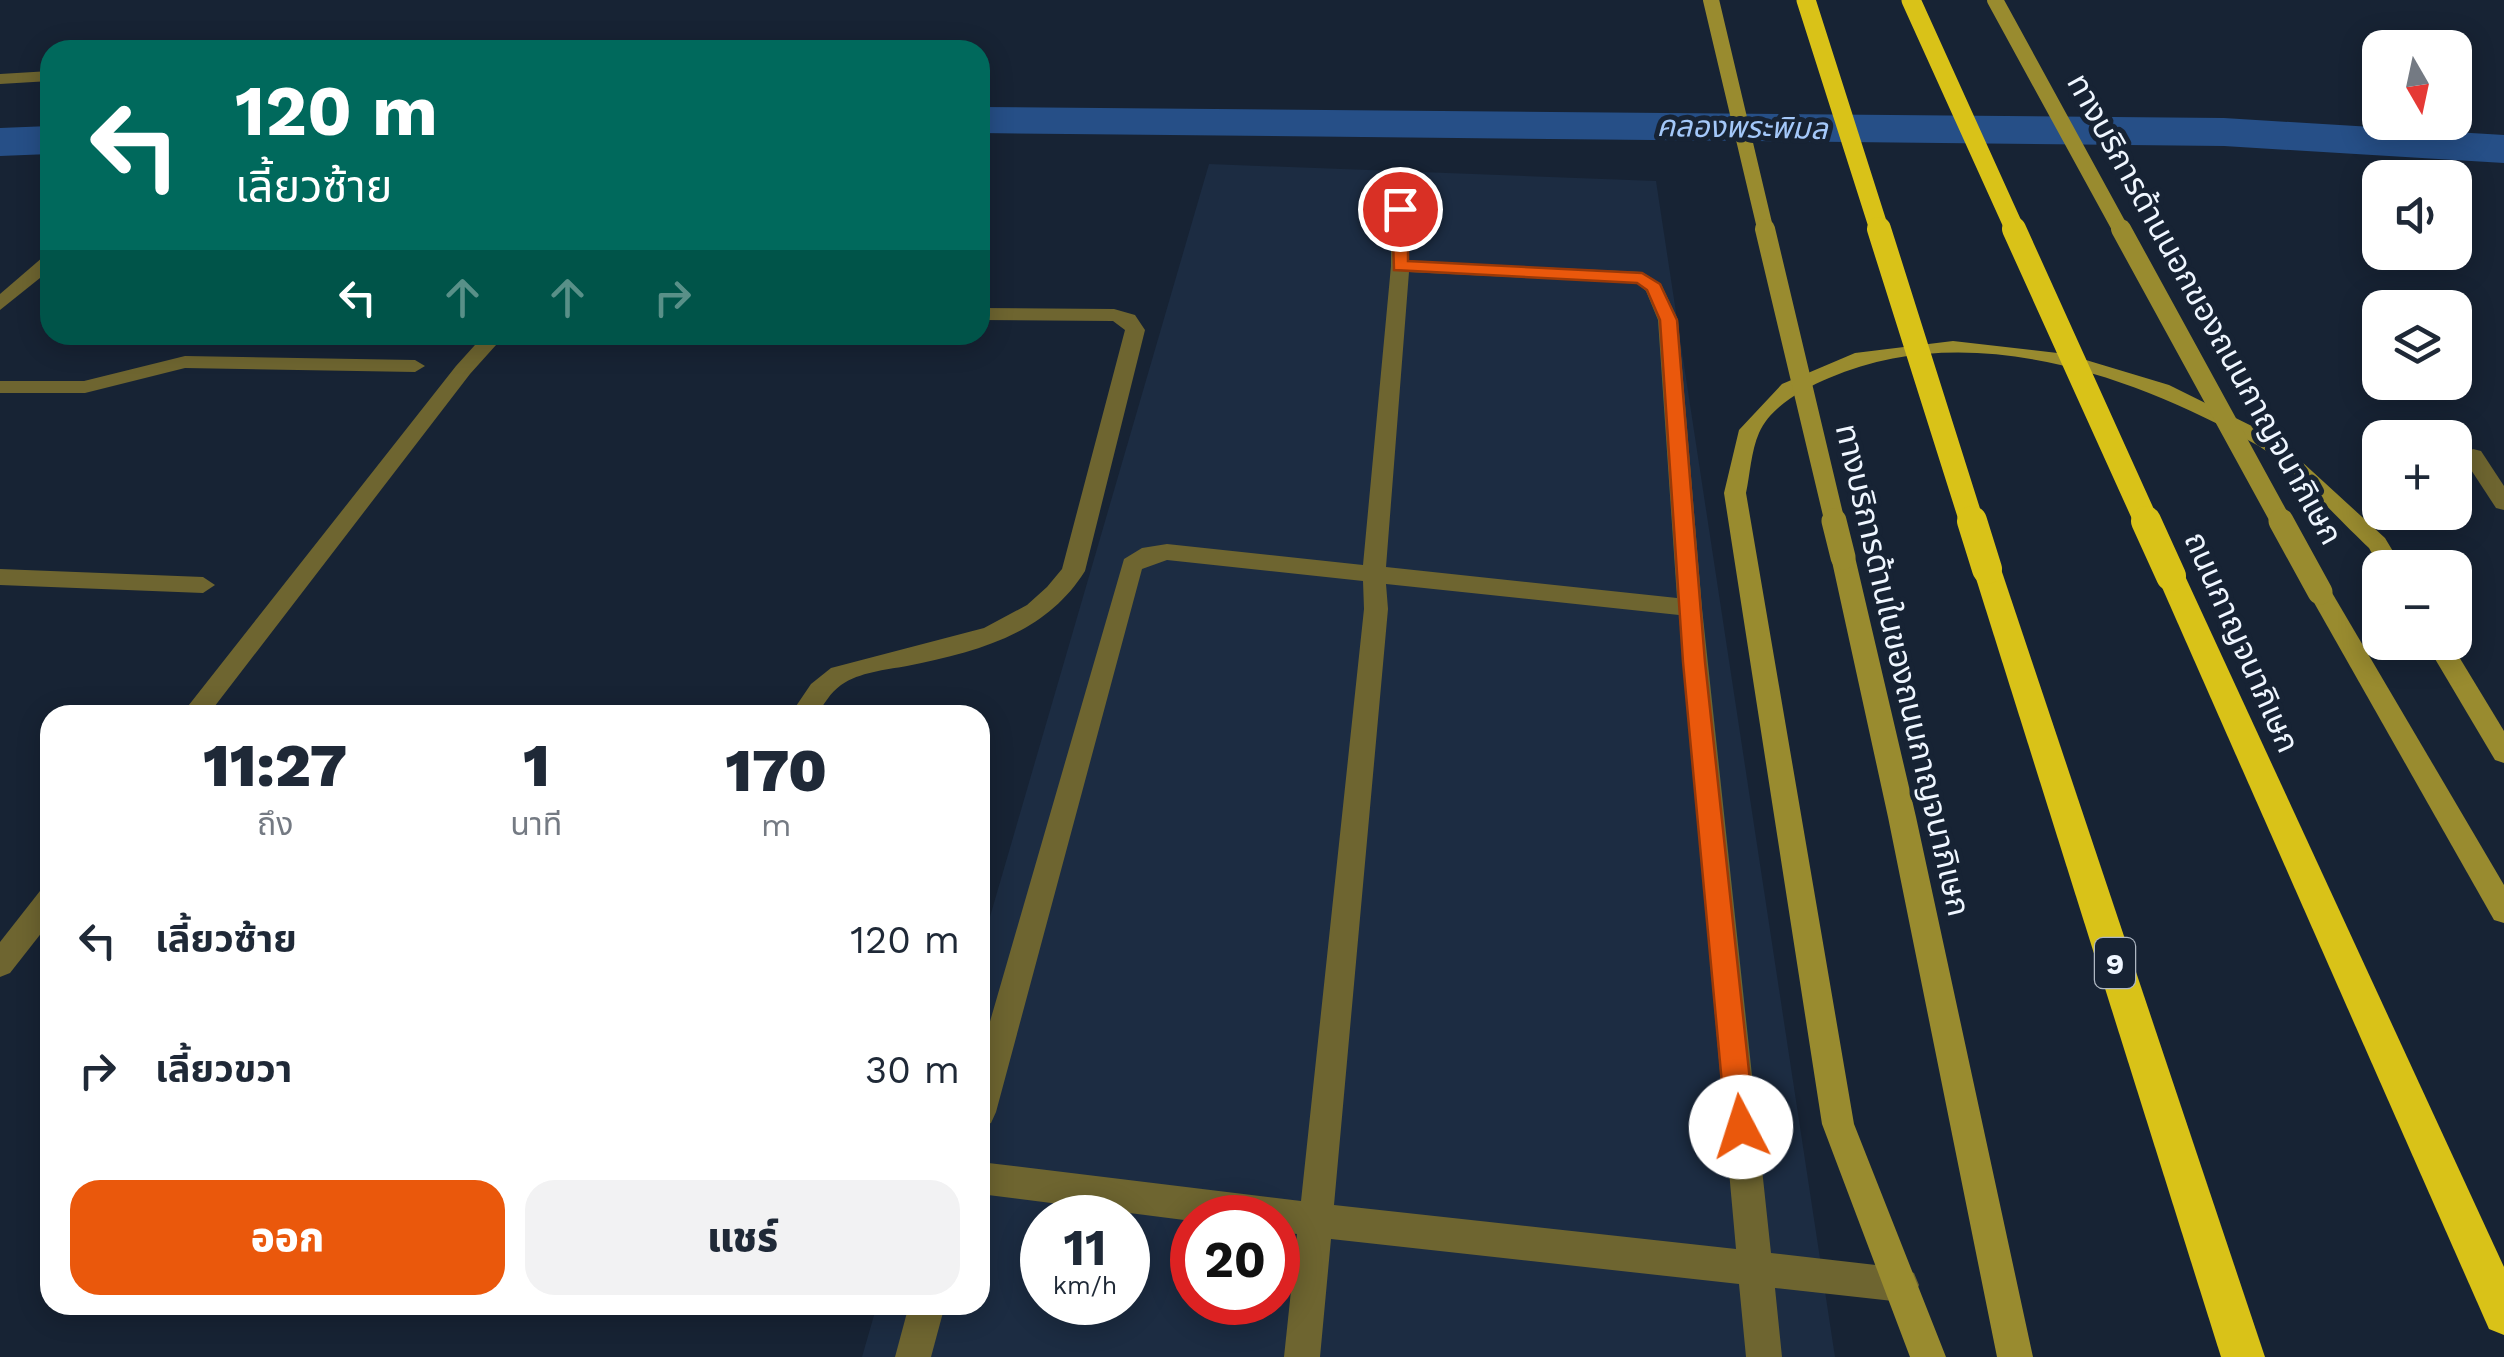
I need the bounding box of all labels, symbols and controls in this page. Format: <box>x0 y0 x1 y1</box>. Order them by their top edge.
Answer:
north arrow <box>2362 30 2472 140</box>
map controls <box>2362 30 2472 660</box>
street label: ทางบริการด้านนอกของถนนกาญจนาภิเษก <box>2059 67 2351 551</box>
text: 120 m <box>235 70 438 152</box>
icon: left <box>70 80 200 210</box>
water label: คลองพระพิมล <box>1656 108 1829 146</box>
text: เลี้ยวซ้าย <box>235 160 392 213</box>
button: sound <box>2362 160 2472 270</box>
pin <box>1358 167 1443 252</box>
icon: arrive <box>1373 182 1428 237</box>
icon: left <box>330 270 385 325</box>
icon: ahead <box>435 270 490 325</box>
icon: ahead <box>540 270 595 325</box>
icon: right <box>645 270 700 325</box>
button: layers <box>2362 290 2472 400</box>
street label: ทางบริการด้านในของถนนกาญจนาภิเษก <box>1828 420 1978 920</box>
button: + <box>2362 420 2472 530</box>
street label: ถนนกาญจนาภิเษก <box>2176 526 2308 758</box>
button: − <box>2362 550 2472 660</box>
text: 11:27 <box>203 730 347 801</box>
text: 1 <box>523 730 550 801</box>
text: 170 <box>725 735 827 806</box>
text: ถึง <box>257 805 293 843</box>
text: นาที <box>510 805 562 843</box>
text: m <box>761 806 791 844</box>
icon: left <box>70 913 125 968</box>
text: เลี้ยวซ้าย <box>155 917 297 961</box>
text: 120 m <box>850 918 960 962</box>
road number: 9 <box>2095 938 2135 988</box>
icon: right <box>70 1043 125 1098</box>
text: เลี้ยวขวา <box>155 1047 292 1091</box>
text: 30 m <box>865 1048 960 1092</box>
position arrow <box>1689 1075 1793 1179</box>
button: ออก <box>70 1180 505 1295</box>
button: แชร์ <box>525 1180 960 1295</box>
speed limit sign: 20 <box>1170 1195 1300 1325</box>
text: 11 <box>1063 1218 1107 1277</box>
text: km/h <box>1053 1271 1117 1300</box>

